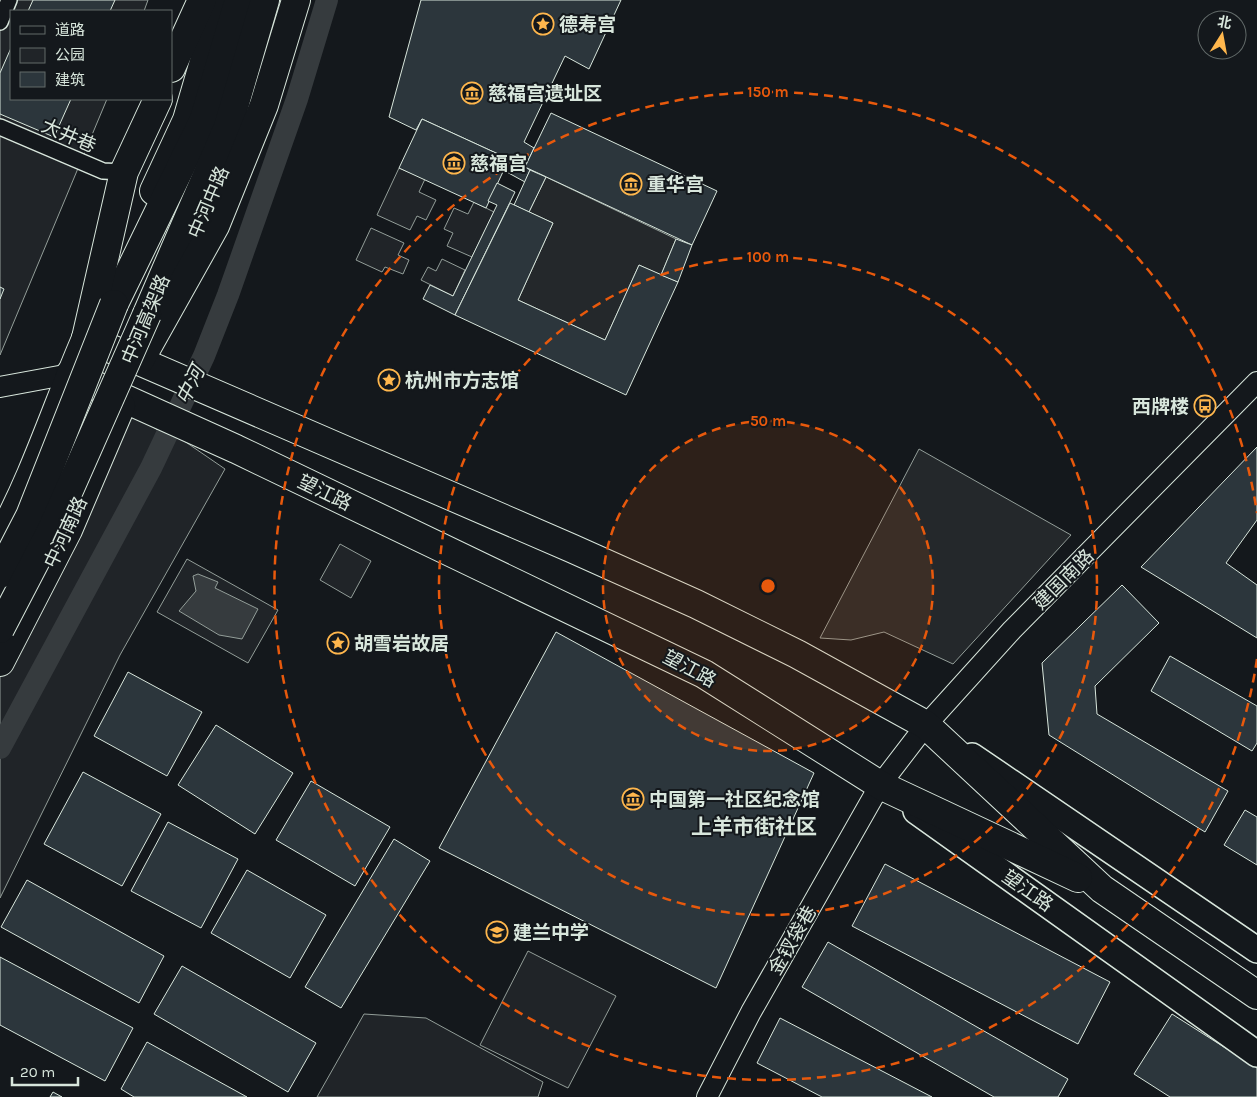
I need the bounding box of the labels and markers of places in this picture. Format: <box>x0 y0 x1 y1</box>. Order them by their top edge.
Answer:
place icon: 德寿宫 <box>531 12 555 36</box>
place label: 德寿宫 <box>559 14 616 36</box>
museum icon: 慈福宫遗址区 <box>460 81 484 105</box>
place label: 慈福宫遗址区 <box>488 83 602 105</box>
museum icon: 慈福宫 <box>442 151 466 175</box>
place label: 慈福宫 <box>470 153 527 175</box>
museum icon: 重华宫 <box>619 172 643 196</box>
place label: 重华宫 <box>647 174 704 196</box>
place icon: 杭州市方志馆 <box>377 368 401 392</box>
place label: 杭州市方志馆 <box>405 370 519 392</box>
bus stop icon: 西牌楼 <box>1193 394 1217 418</box>
place label: 西牌楼 <box>1132 396 1189 418</box>
centre of rings <box>759 577 777 595</box>
place icon: 胡雪岩故居 <box>326 631 350 655</box>
place label: 胡雪岩故居 <box>354 633 449 655</box>
museum icon: 中国第一社区纪念馆 <box>621 787 645 811</box>
place label: 中国第一社区纪念馆 <box>649 789 820 811</box>
school or university icon: 建兰中学 <box>485 920 509 944</box>
place label: 建兰中学 <box>513 922 589 944</box>

